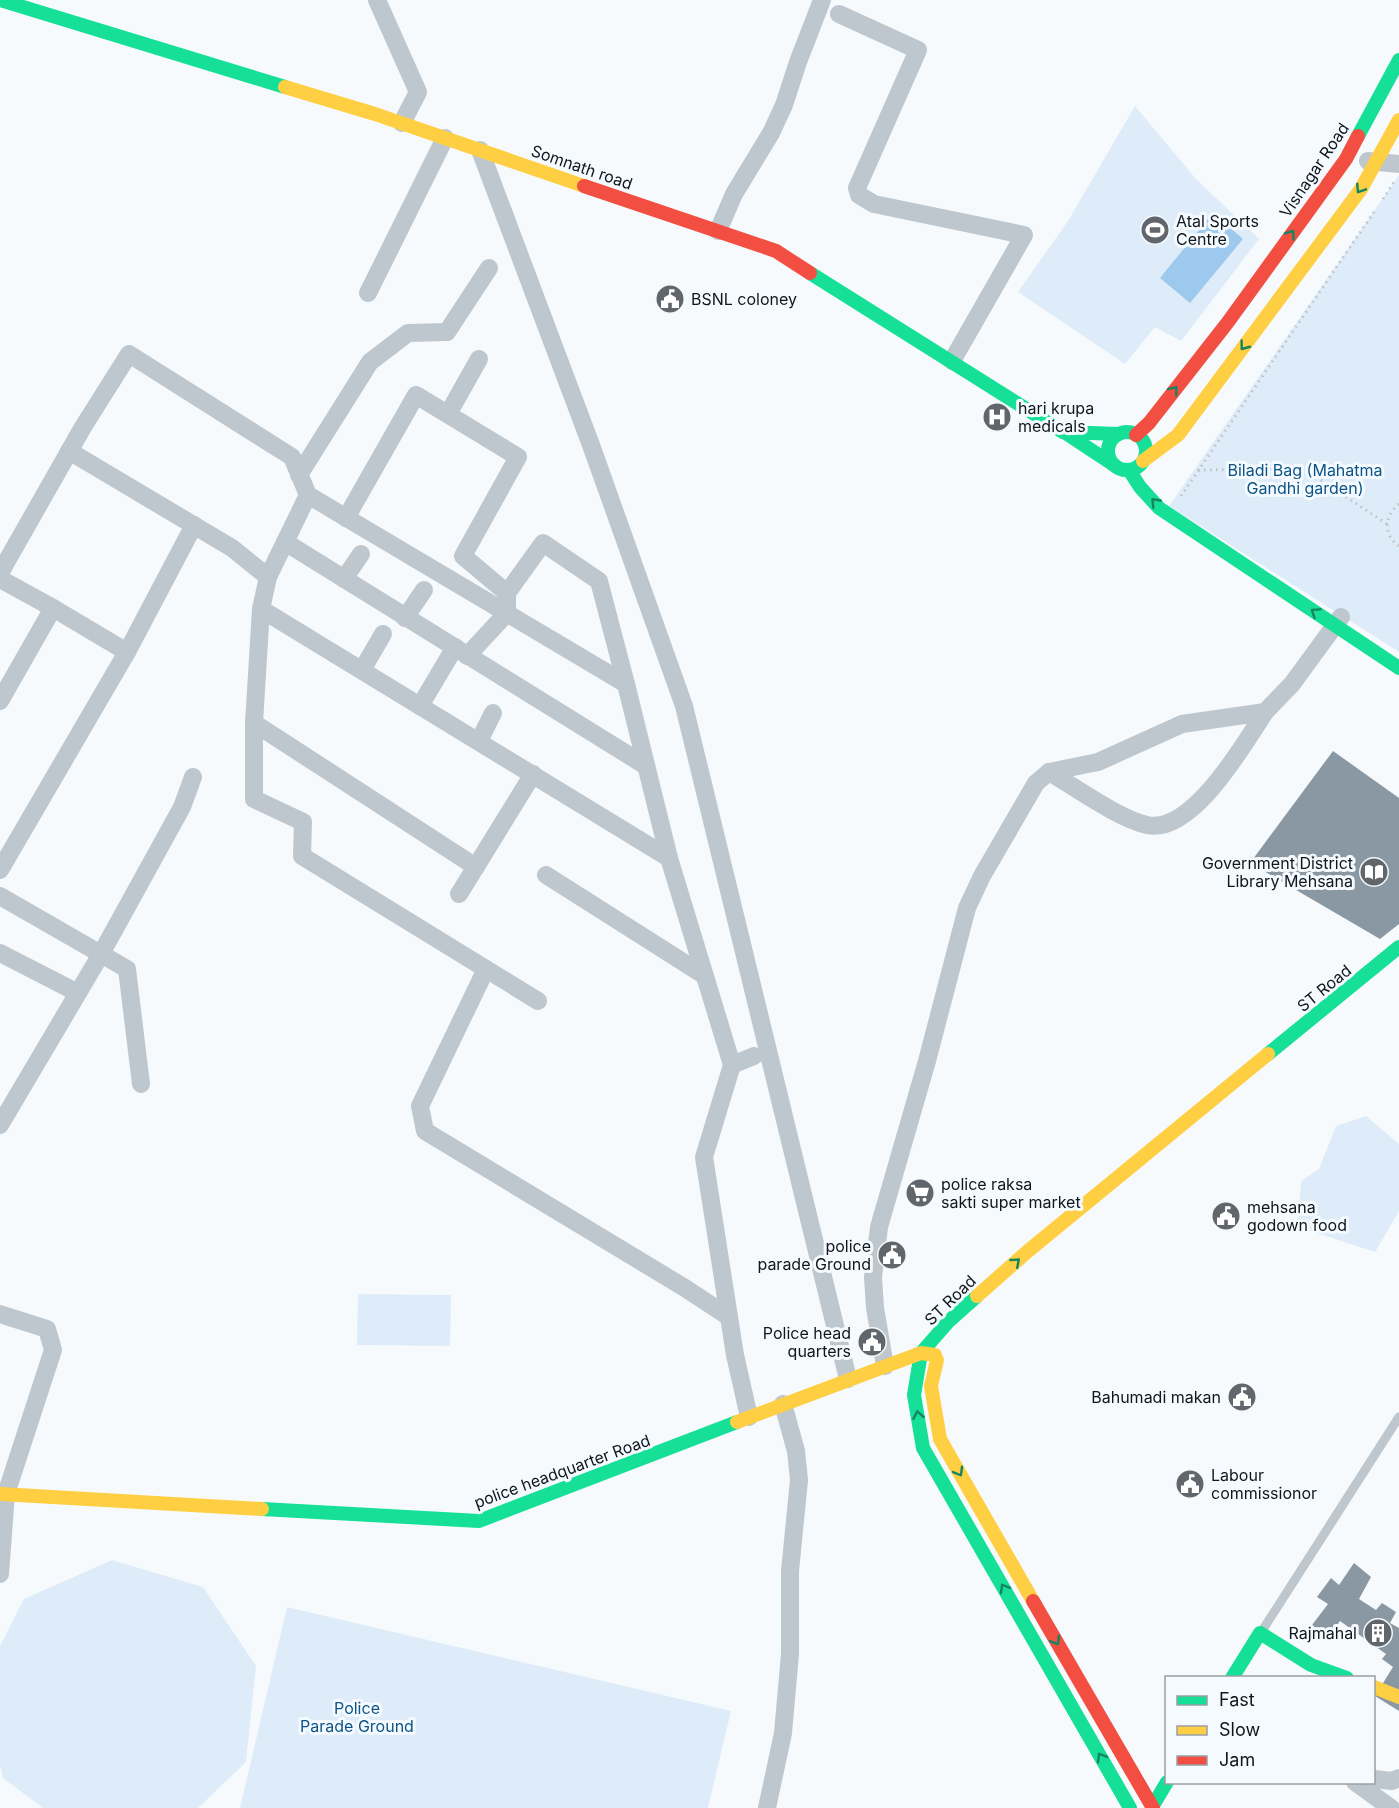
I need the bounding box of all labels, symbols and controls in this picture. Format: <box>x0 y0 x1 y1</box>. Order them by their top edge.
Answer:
street label: Visnagar Road <box>1275 119 1353 221</box>
street label: Somnath road <box>529 140 635 194</box>
one-way arrow <box>1356 183 1367 194</box>
place label: Atal Sports Centre <box>1176 211 1259 249</box>
sports icon: Atal Sports Centre <box>1139 214 1171 246</box>
one-way arrow <box>1284 230 1295 241</box>
public building icon: BSNL coloney <box>654 283 686 315</box>
place label: BSNL coloney <box>691 289 797 309</box>
one-way arrow <box>1240 340 1251 351</box>
one-way arrow <box>1167 386 1178 397</box>
place label: hari krupa medicals <box>1018 398 1094 436</box>
hospital icon: hari krupa medicals <box>981 401 1013 433</box>
park label: Biladi Bag (Mahatma Gandhi garden) <box>1227 460 1383 498</box>
one-way arrow <box>1151 499 1162 510</box>
one-way arrow <box>1311 608 1322 619</box>
place label: Government District Library Mehsana <box>1202 853 1353 891</box>
library icon: Government District Library Mehsana <box>1358 856 1390 888</box>
street label: ST Road <box>1293 960 1355 1016</box>
place label: police raksa sakti super market <box>941 1174 1081 1212</box>
supermarket icon: police raksa sakti super market <box>904 1177 936 1209</box>
place label: mehsana godown food <box>1247 1197 1347 1235</box>
public building icon: mehsana godown food <box>1210 1200 1242 1232</box>
place label: police parade Ground <box>757 1236 871 1274</box>
public building icon: police parade Ground <box>876 1239 908 1271</box>
one-way arrow <box>1009 1258 1019 1269</box>
street label: ST Road <box>920 1271 980 1329</box>
place label: Police head quarters <box>763 1323 851 1361</box>
public building icon: Police head quarters <box>856 1326 888 1358</box>
public building icon: Bahumadi makan <box>1226 1381 1258 1413</box>
place label: Bahumadi makan <box>1091 1387 1221 1407</box>
one-way arrow <box>912 1411 924 1420</box>
street label: police headquarter Road <box>471 1430 653 1512</box>
place label: Labour commissionor <box>1211 1465 1317 1503</box>
one-way arrow <box>952 1466 963 1476</box>
public building icon: Labour commissionor <box>1174 1468 1206 1500</box>
one-way arrow <box>1000 1584 1011 1594</box>
building icon: Rajmahal <box>1362 1617 1394 1649</box>
place label: Rajmahal <box>1289 1623 1357 1643</box>
one-way arrow <box>1049 1635 1061 1645</box>
legend <box>1165 1676 1375 1784</box>
text: Fast <box>1219 1689 1255 1710</box>
park label: Police Parade Ground <box>300 1698 414 1736</box>
text: Slow <box>1219 1719 1260 1740</box>
text: Jam <box>1219 1749 1255 1770</box>
one-way arrow <box>1097 1753 1108 1763</box>

